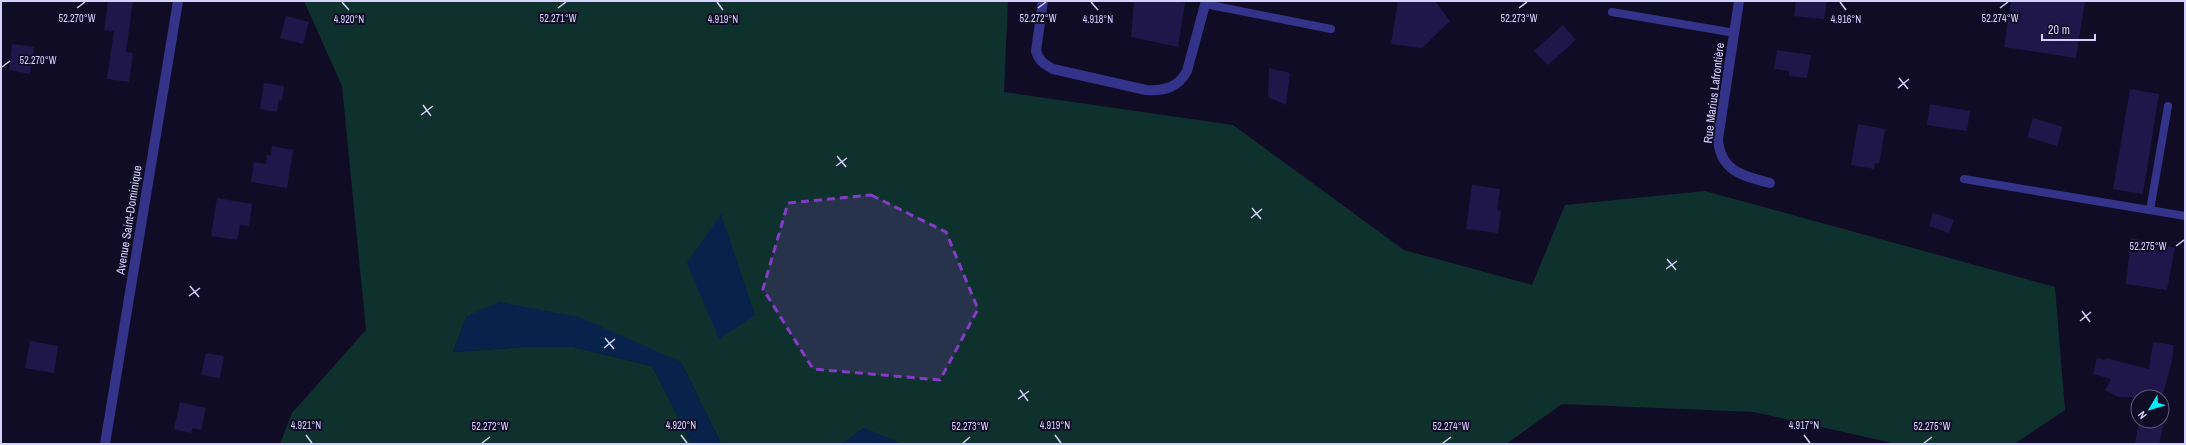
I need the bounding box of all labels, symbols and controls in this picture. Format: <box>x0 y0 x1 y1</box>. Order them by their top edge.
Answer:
text: 52.270°W <box>59 12 96 25</box>
text: 52.271°W <box>540 12 577 25</box>
text: 52.272°W <box>1020 12 1057 25</box>
text: 52.273°W <box>1501 12 1538 25</box>
text: 52.274°W <box>1982 12 2019 25</box>
text: 4.920°N <box>334 13 364 26</box>
text: 4.919°N <box>708 13 738 26</box>
text: 4.918°N <box>1083 13 1113 26</box>
text: 4.916°N <box>1831 13 1861 26</box>
scale bar <box>2042 16 2095 42</box>
text: 20 m <box>2048 22 2070 38</box>
street label: Rue Marius Lafrontière <box>1700 42 1728 144</box>
text: 52.270°W <box>20 54 57 67</box>
street label: Avenue Saint-Dominique <box>112 164 146 277</box>
text: 52.275°W <box>2130 240 2167 253</box>
north arrow <box>2130 389 2170 429</box>
text: N <box>2135 408 2150 422</box>
text: 4.921°N <box>291 419 321 432</box>
text: 4.920°N <box>666 419 696 432</box>
text: 4.919°N <box>1040 419 1070 432</box>
text: 4.917°N <box>1789 419 1819 432</box>
text: 52.272°W <box>472 420 509 433</box>
text: 52.273°W <box>952 420 989 433</box>
text: 52.274°W <box>1433 420 1470 433</box>
text: 52.275°W <box>1914 420 1951 433</box>

